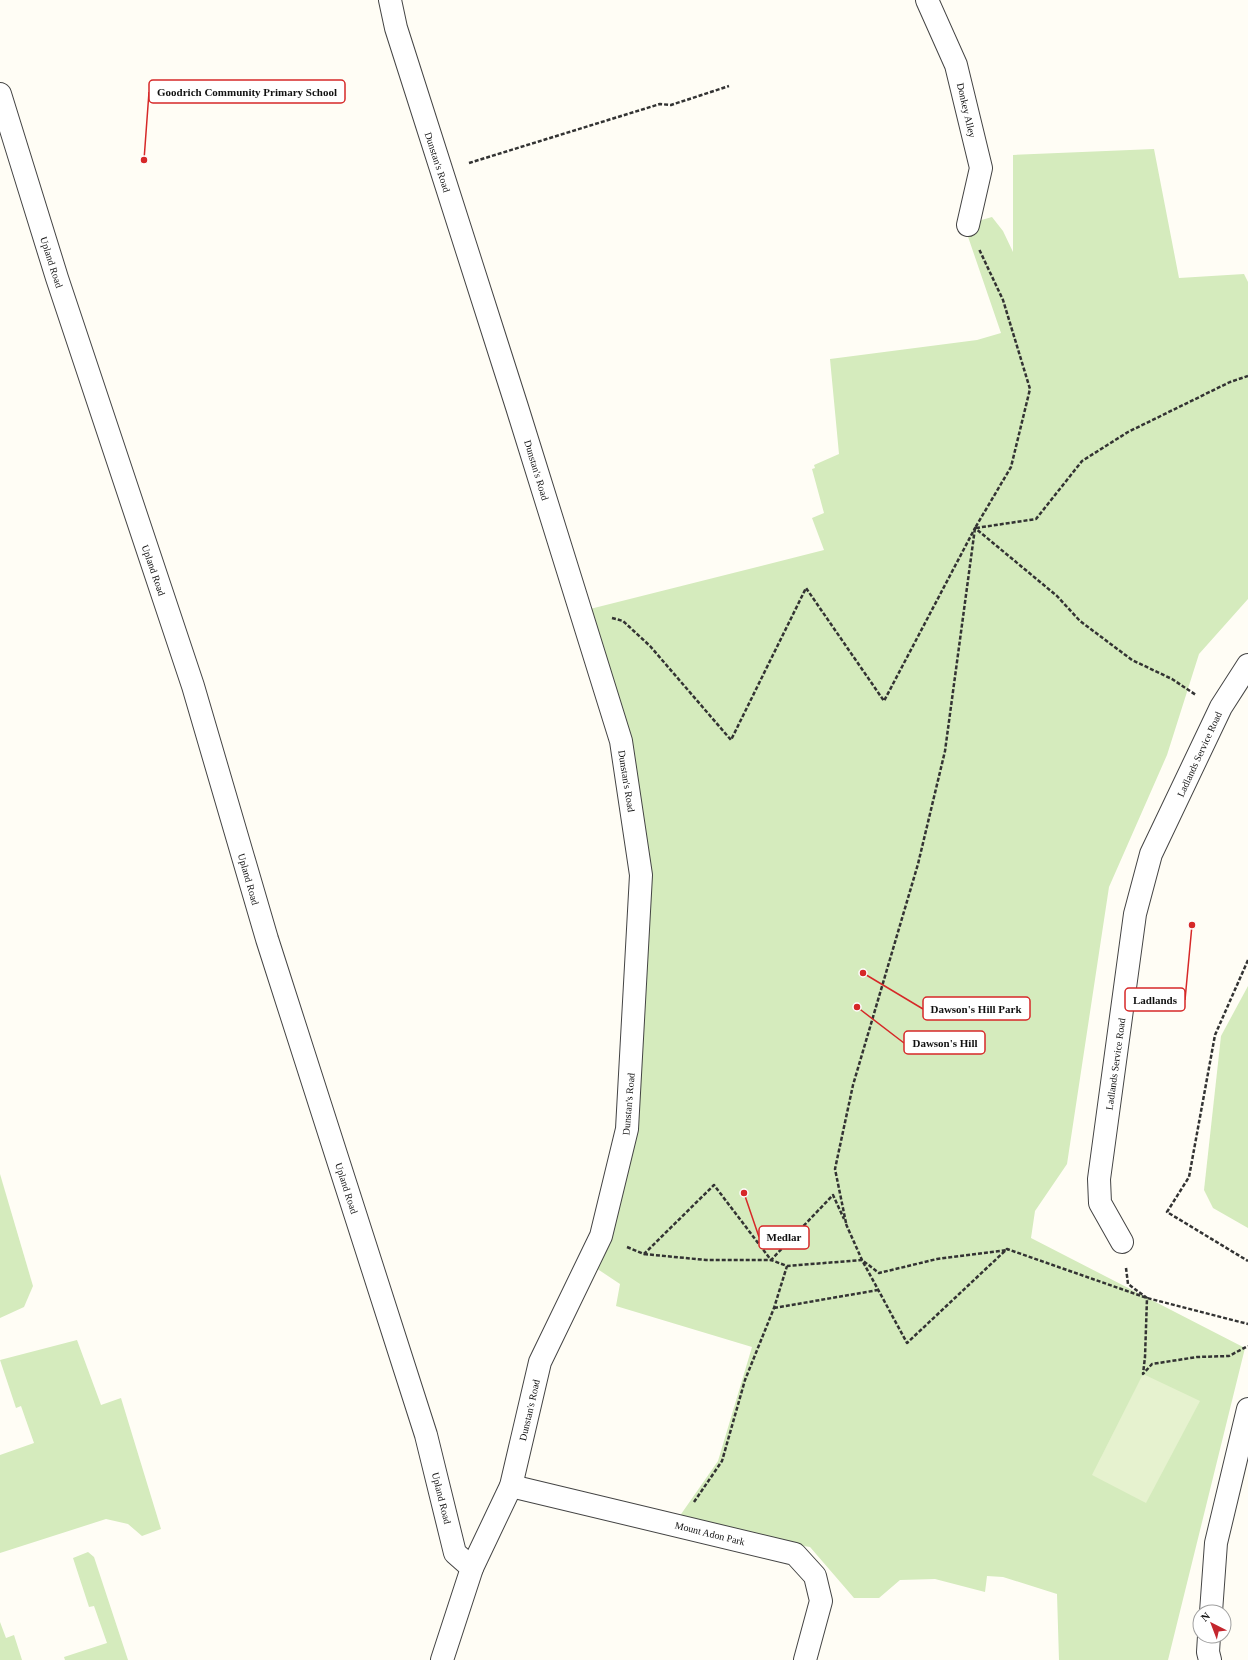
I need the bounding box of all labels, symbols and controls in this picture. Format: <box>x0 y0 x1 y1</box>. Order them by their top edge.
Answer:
callout: Goodrich Community Primary School <box>149 80 345 103</box>
street label: Donkey Alley <box>955 82 978 139</box>
text: Goodrich Community Primary School <box>157 86 337 98</box>
street label: Dunstan's Road <box>423 131 452 194</box>
street label: Upland Road <box>38 235 65 289</box>
street label: Dunstan's Road <box>522 439 551 502</box>
street label: Upland Road <box>140 543 167 597</box>
street label: Ladlands Service Road <box>1175 710 1224 799</box>
street label: Dunstan's Road <box>616 749 637 813</box>
street label: Upland Road <box>236 852 261 906</box>
callout: Ladlands <box>1125 988 1185 1011</box>
text: Ladlands <box>1133 994 1178 1006</box>
callout: Dawson's Hill Park <box>923 997 1030 1020</box>
text: Dawson's Hill Park <box>930 1003 1022 1015</box>
street label: Ladlands Service Road <box>1104 1017 1127 1111</box>
callout: Dawson's Hill <box>904 1031 985 1054</box>
text: Dawson's Hill <box>912 1037 978 1049</box>
street label: Dunstan's Road <box>620 1072 637 1136</box>
street label: Upland Road <box>333 1161 360 1215</box>
callout: Medlar <box>759 1226 809 1249</box>
text: Medlar <box>767 1231 802 1243</box>
street label: Dunstan's Road <box>517 1378 542 1442</box>
street label: Upland Road <box>430 1471 453 1525</box>
street label: Mount Adon Park <box>674 1519 746 1547</box>
north arrow <box>1192 1604 1232 1644</box>
text: N <box>1198 1609 1212 1624</box>

